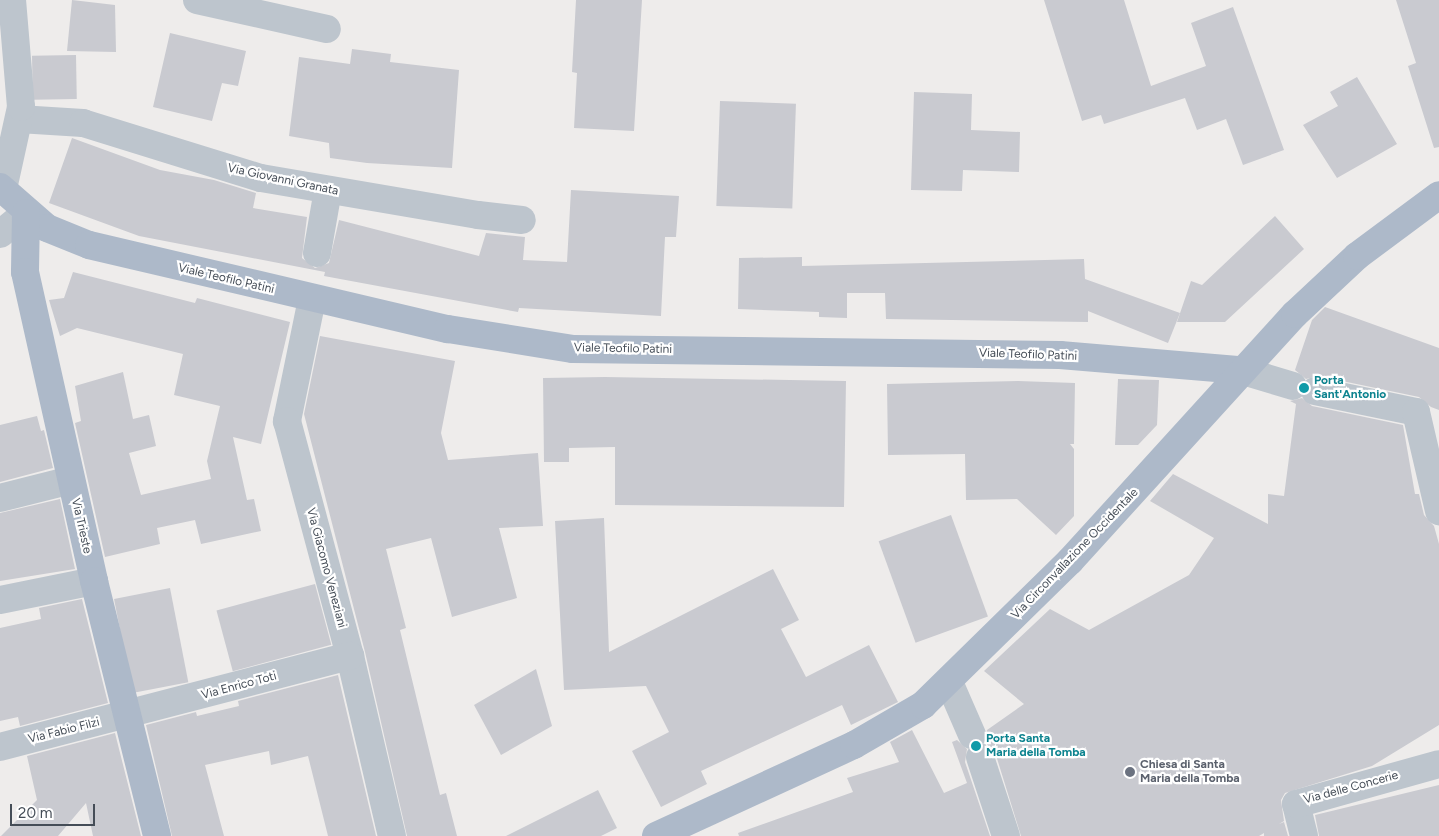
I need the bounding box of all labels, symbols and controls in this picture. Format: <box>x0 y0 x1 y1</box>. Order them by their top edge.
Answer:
street label: Via Giovanni Granata <box>226 161 340 199</box>
street label: Viale Teofilo Patini <box>176 261 276 297</box>
street label: Viale Teofilo Patini <box>574 341 672 357</box>
street label: Viale Teofilo Patini <box>979 346 1077 364</box>
place label: Porta Sant'Antonio <box>1314 374 1386 402</box>
marker: Porta Sant'Antonio <box>1298 382 1310 394</box>
street label: Via Circonvallazione Occidentale <box>1009 486 1141 622</box>
street label: Via Trieste <box>68 497 94 555</box>
street label: Via Giacomo Veneziani <box>303 506 349 630</box>
street label: Via Enrico Toti <box>200 669 278 703</box>
street label: Via Fabio Filzi <box>27 715 101 747</box>
place label: Porta Santa Maria della Tomba <box>986 732 1086 760</box>
marker: Porta Santa Maria della Tomba <box>970 740 982 752</box>
place label: Chiesa di Santa Maria della Tomba <box>1140 758 1240 786</box>
marker: Chiesa di Santa Maria della Tomba <box>1124 766 1136 778</box>
street label: Via delle Concerie <box>1302 768 1400 808</box>
scale bar <box>12 794 98 826</box>
text: 20 m <box>18 804 52 822</box>

